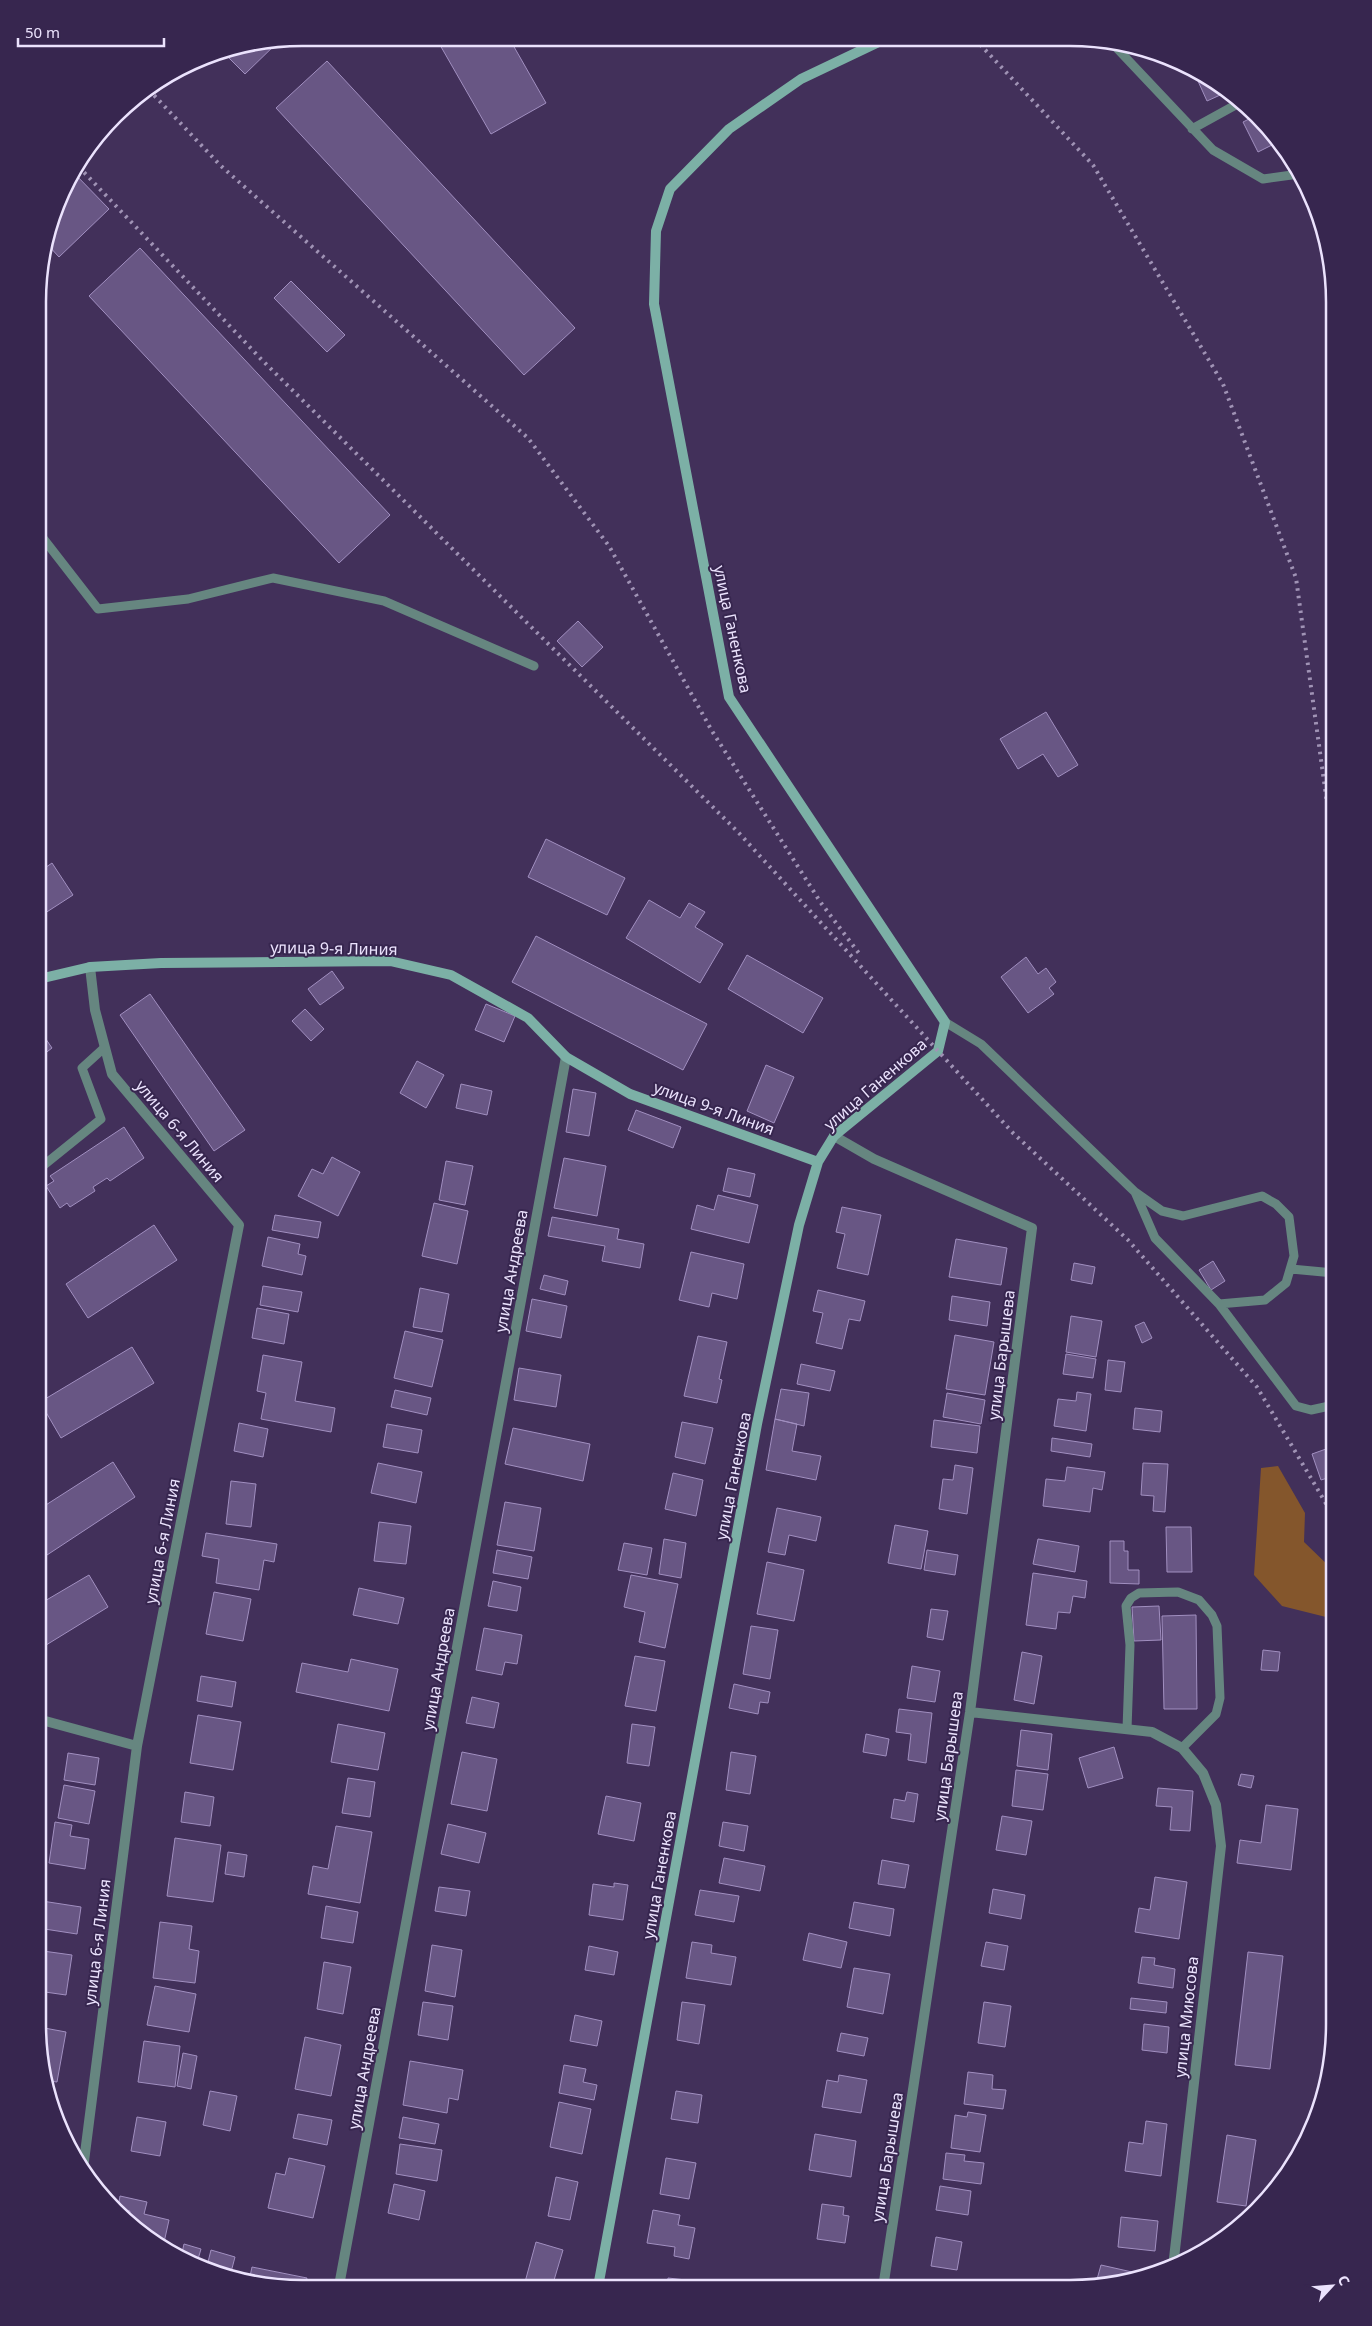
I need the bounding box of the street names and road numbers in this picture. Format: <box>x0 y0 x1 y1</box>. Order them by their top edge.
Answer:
street label: улица Ганенкова <box>709 563 757 695</box>
street label: улица 9-я Линия <box>270 936 398 960</box>
street label: улица Ганенкова <box>819 1033 931 1135</box>
street label: улица 6-я Линия <box>131 1075 229 1187</box>
street label: улица 9-я Линия <box>650 1076 778 1140</box>
street label: улица Андреева <box>489 1208 533 1334</box>
street label: улица Барышева <box>982 1289 1020 1421</box>
street label: улица Ганенкова <box>710 1410 756 1542</box>
street label: улица 6-я Линия <box>139 1476 185 1606</box>
street label: улица Андреева <box>416 1606 460 1732</box>
street label: улица Барышева <box>928 1690 968 1822</box>
street label: улица Ганенкова <box>637 1809 681 1941</box>
street label: улица 6-я Линия <box>78 1877 116 2007</box>
street label: улица Миюсова <box>1169 1955 1203 2079</box>
street label: улица Андреева <box>342 2005 386 2131</box>
street label: улица Барышева <box>866 2091 908 2223</box>

